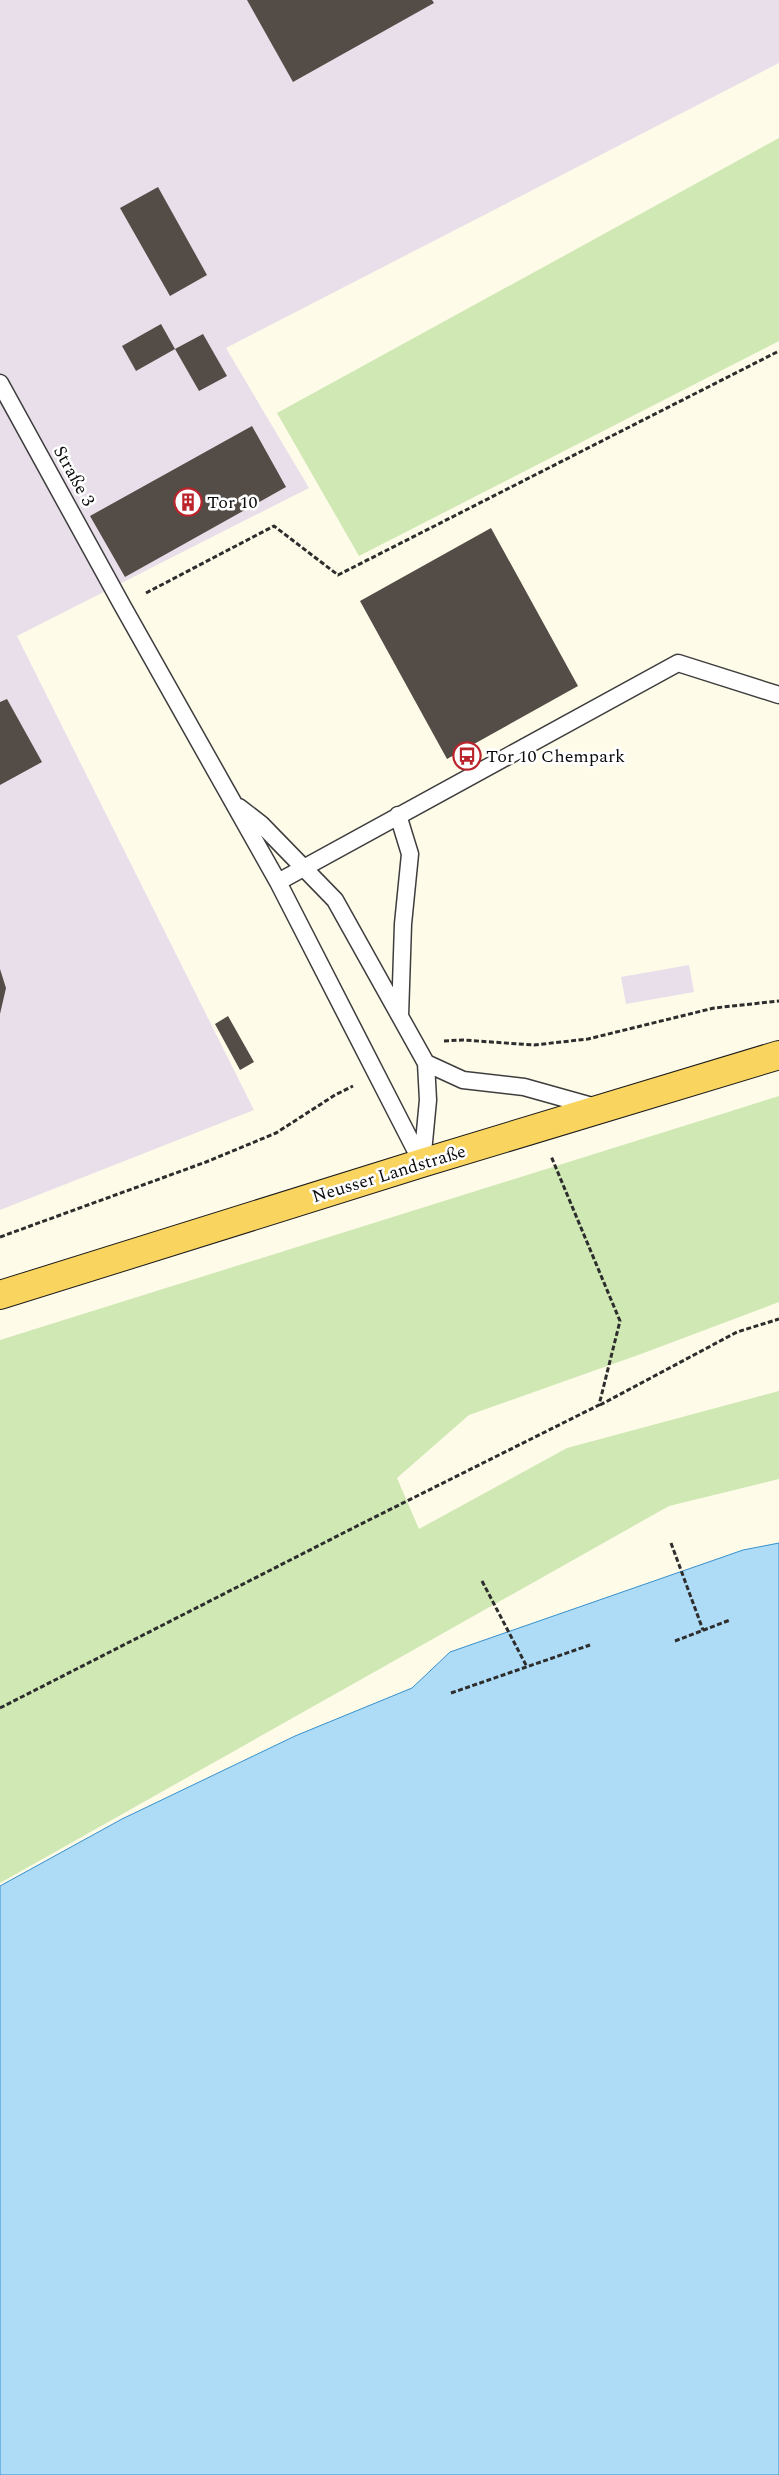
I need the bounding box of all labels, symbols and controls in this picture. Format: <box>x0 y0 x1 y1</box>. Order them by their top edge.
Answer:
street label: Straße 3 <box>46 441 102 511</box>
building icon: Tor 10 <box>173 487 203 517</box>
place label: Tor 10 <box>207 489 258 516</box>
bus stop icon: Tor 10 Chempark <box>452 741 482 771</box>
place label: Tor 10 Chempark <box>486 743 625 770</box>
street label: Neusser Landstraße <box>309 1138 469 1210</box>

